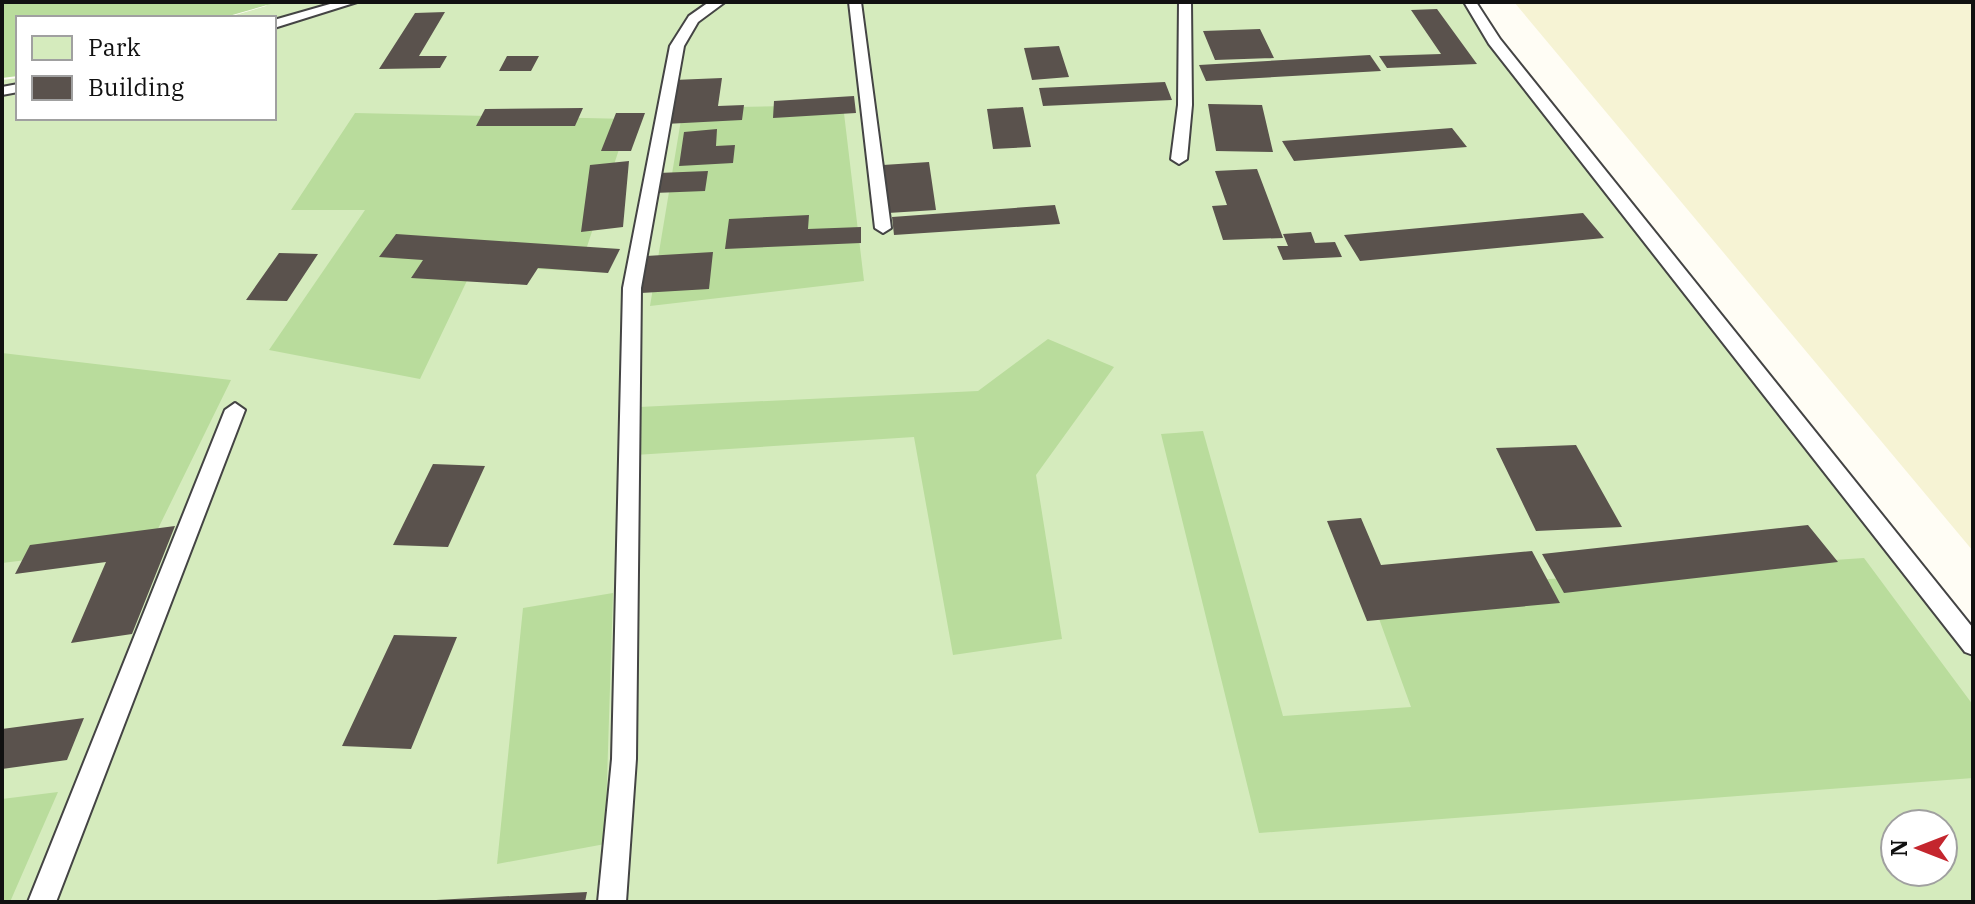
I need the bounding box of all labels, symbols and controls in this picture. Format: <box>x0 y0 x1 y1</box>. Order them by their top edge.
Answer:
legend <box>16 16 276 120</box>
text: Park <box>88 31 140 63</box>
text: Building <box>88 71 184 103</box>
north arrow <box>1879 808 1959 888</box>
text: N <box>1884 839 1913 857</box>

